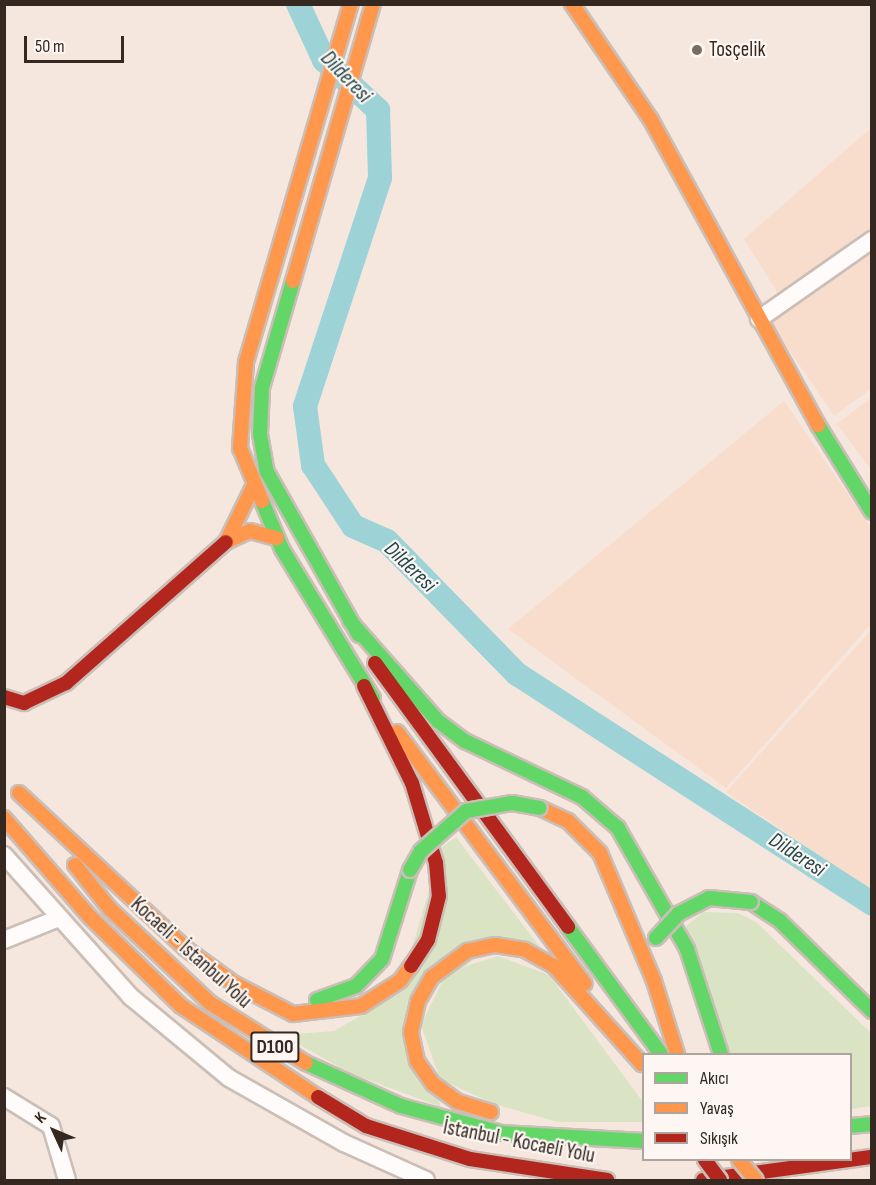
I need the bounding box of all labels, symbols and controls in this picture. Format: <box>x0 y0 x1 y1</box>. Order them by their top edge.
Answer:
scale bar <box>27 24 128 62</box>
text: 50 m <box>35 36 65 57</box>
place label: Tosçelik <box>709 37 765 63</box>
marker: Tosçelik <box>690 43 704 57</box>
water label: Dilderesi <box>315 45 377 109</box>
water label: Dilderesi <box>378 536 442 598</box>
water label: Dilderesi <box>764 827 830 883</box>
street label: Kocaeli - İstanbul Yolu <box>125 892 257 1014</box>
road number: D100 <box>250 1030 300 1064</box>
legend <box>642 1053 852 1161</box>
text: Akıcı <box>700 1068 729 1089</box>
text: Yavaş <box>700 1098 734 1119</box>
north arrow <box>24 1101 84 1161</box>
text: K <box>31 1109 50 1128</box>
street label: İstanbul - Kocaeli Yolu <box>441 1115 597 1169</box>
text: Sıkışık <box>700 1128 738 1149</box>

